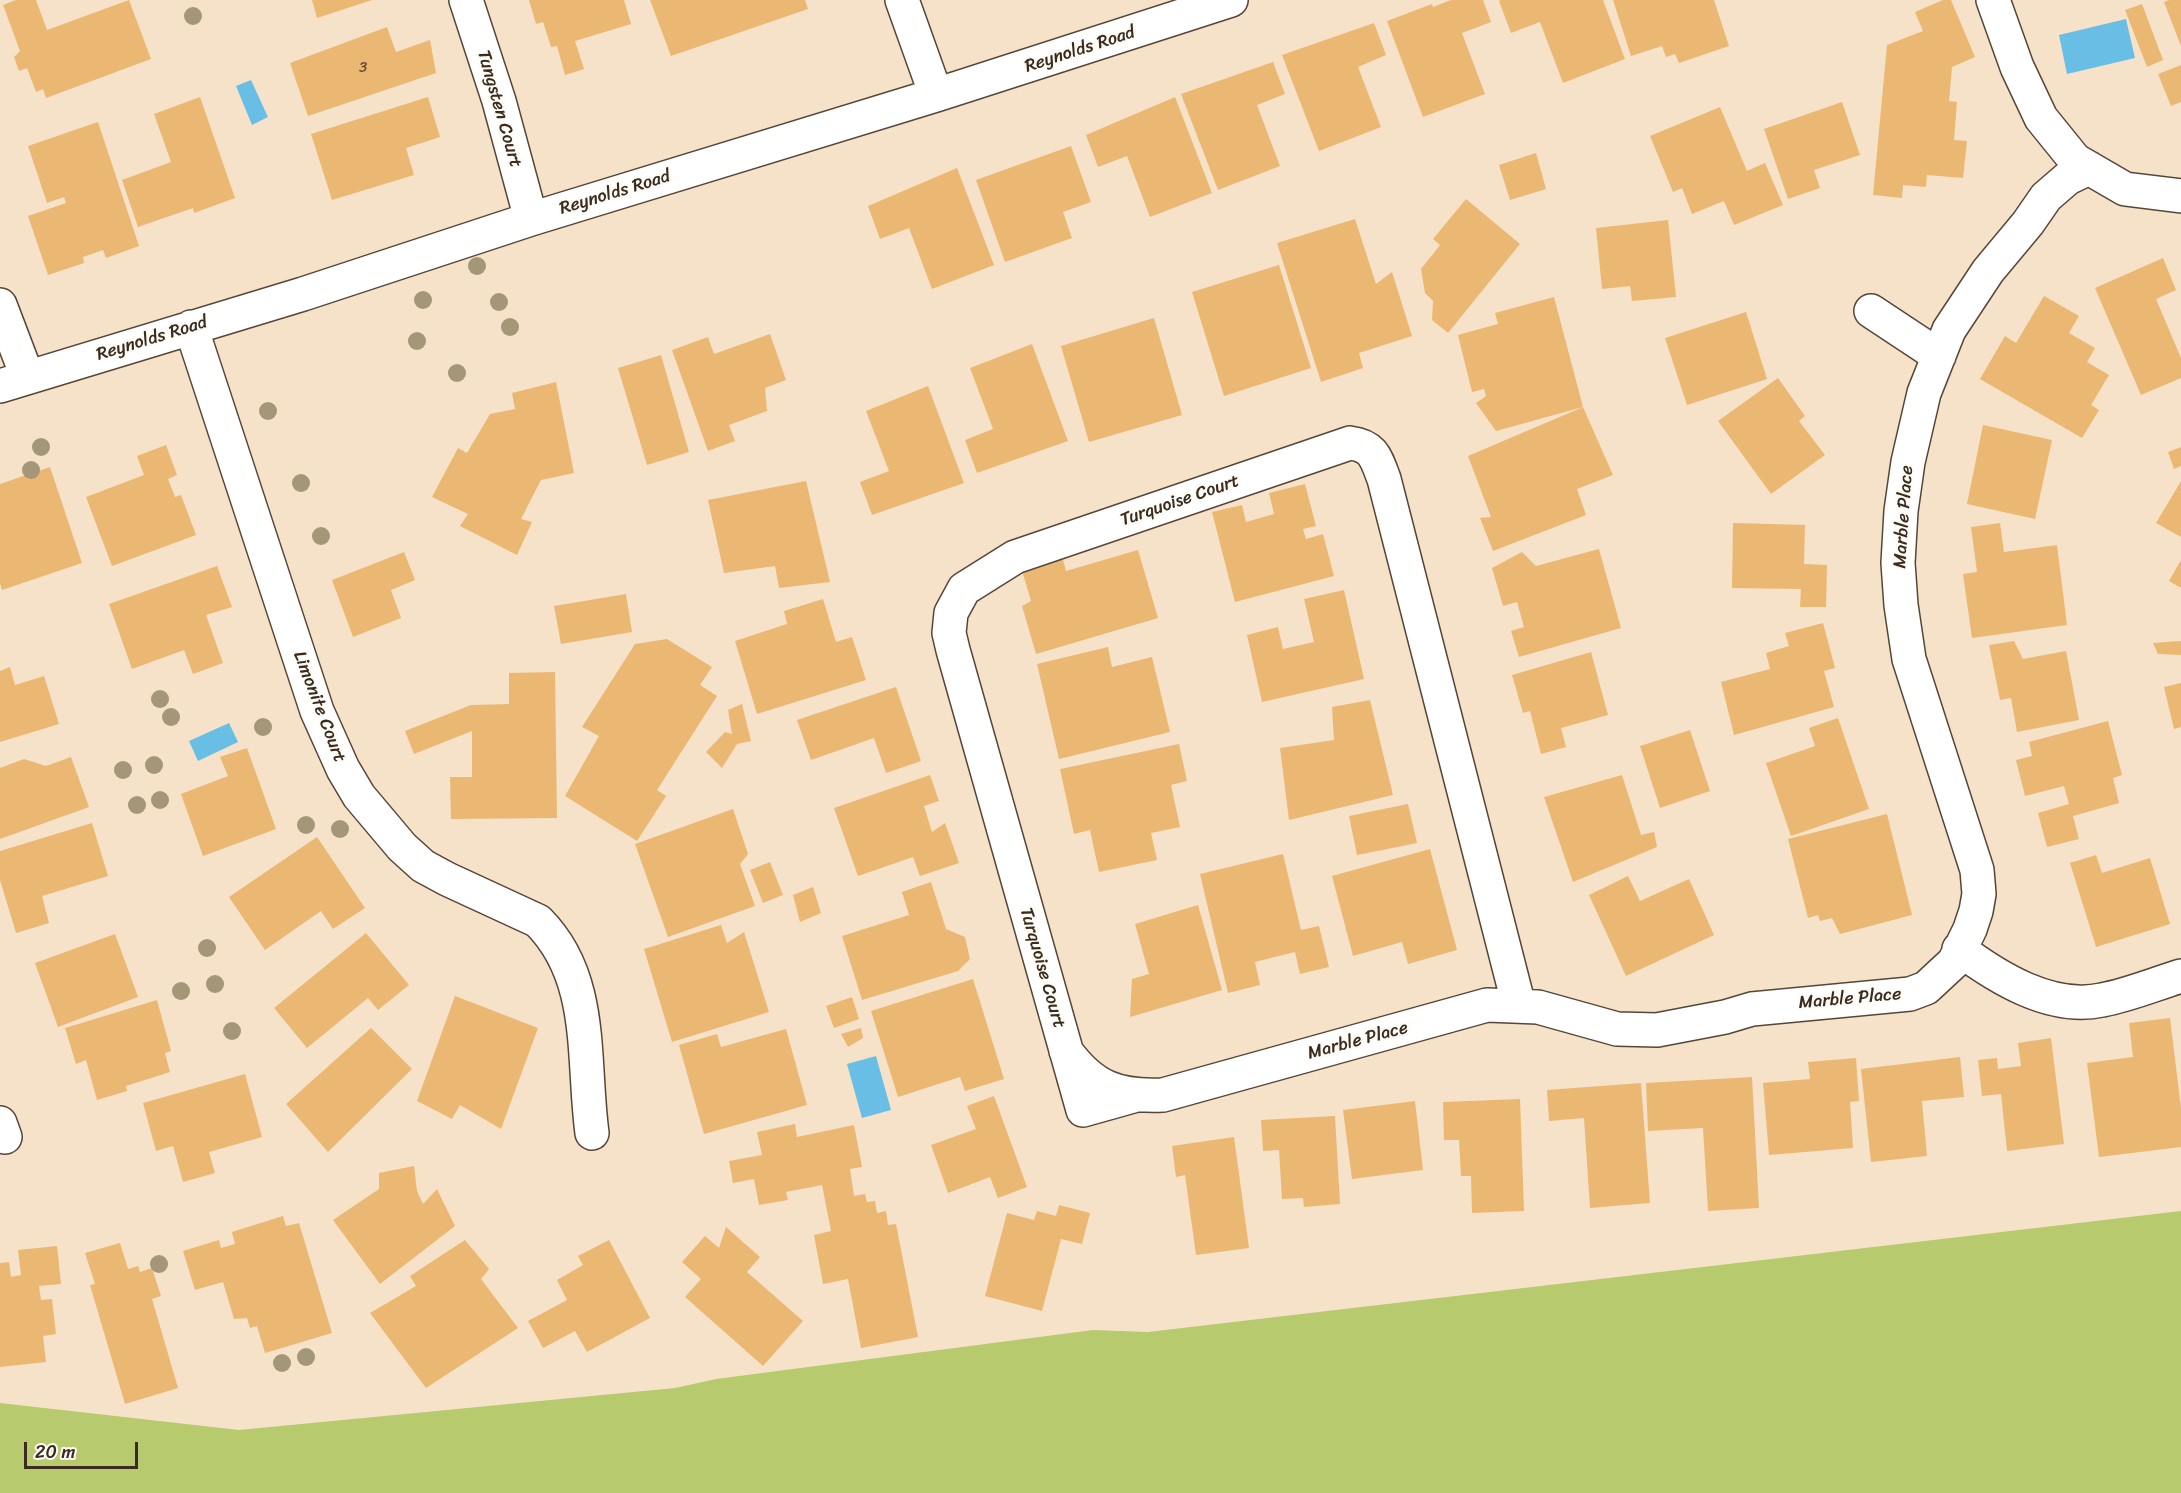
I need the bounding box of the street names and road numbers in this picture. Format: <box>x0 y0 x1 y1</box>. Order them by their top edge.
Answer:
street label: Reynolds Road <box>1022 22 1138 78</box>
street label: Tungsten Court <box>472 48 526 170</box>
street label: Reynolds Road <box>557 166 673 220</box>
street label: Reynolds Road <box>94 312 210 366</box>
street label: Marble Place <box>1890 465 1918 569</box>
street label: Turquoise Court <box>1118 471 1242 531</box>
street label: Limonite Court <box>288 648 350 766</box>
street label: Turquoise Court <box>1014 905 1070 1031</box>
street label: Marble Place <box>1798 984 1902 1014</box>
street label: Marble Place <box>1305 1017 1411 1065</box>

